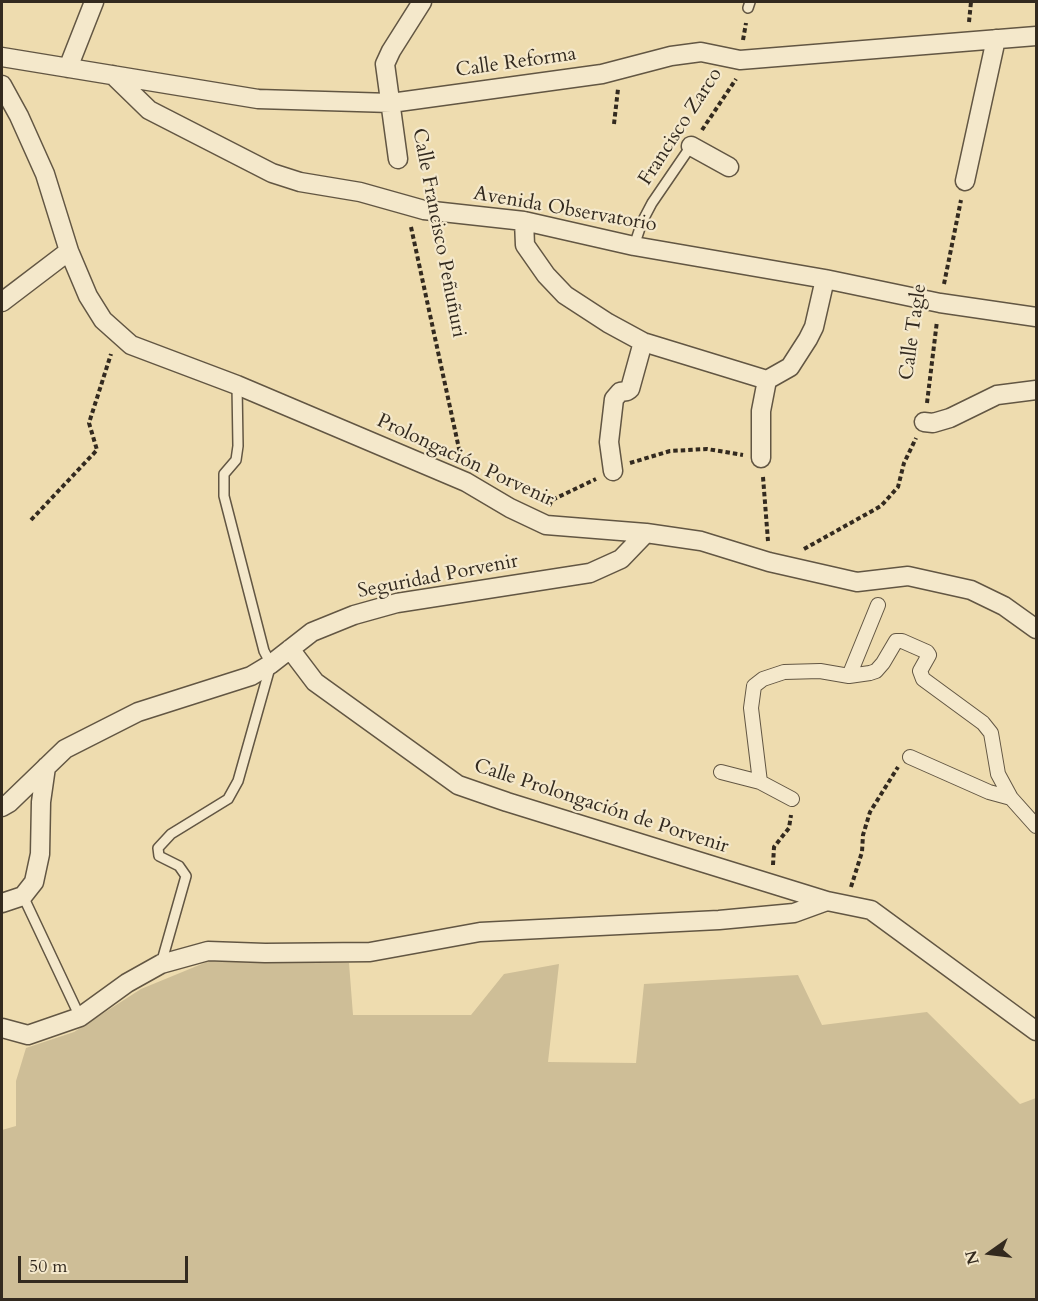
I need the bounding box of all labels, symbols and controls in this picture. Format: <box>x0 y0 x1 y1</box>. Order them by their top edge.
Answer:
street label: Calle Reforma <box>454 43 578 83</box>
street label: Francisco Zarco <box>634 64 728 190</box>
street label: Calle Francisco Peñuñuri <box>406 126 470 340</box>
street label: Avenida Observatorio <box>471 182 659 238</box>
street label: Calle Tagle <box>895 282 933 382</box>
street label: Prolongación Porvenir <box>373 409 557 513</box>
street label: Seguridad Porvenir <box>356 550 520 604</box>
street label: Calle Prolongación de Porvenir <box>471 754 731 860</box>
north arrow <box>960 1223 1020 1283</box>
scale bar <box>21 1244 190 1282</box>
text: N <box>960 1248 985 1267</box>
text: 50 m <box>29 1254 68 1279</box>

